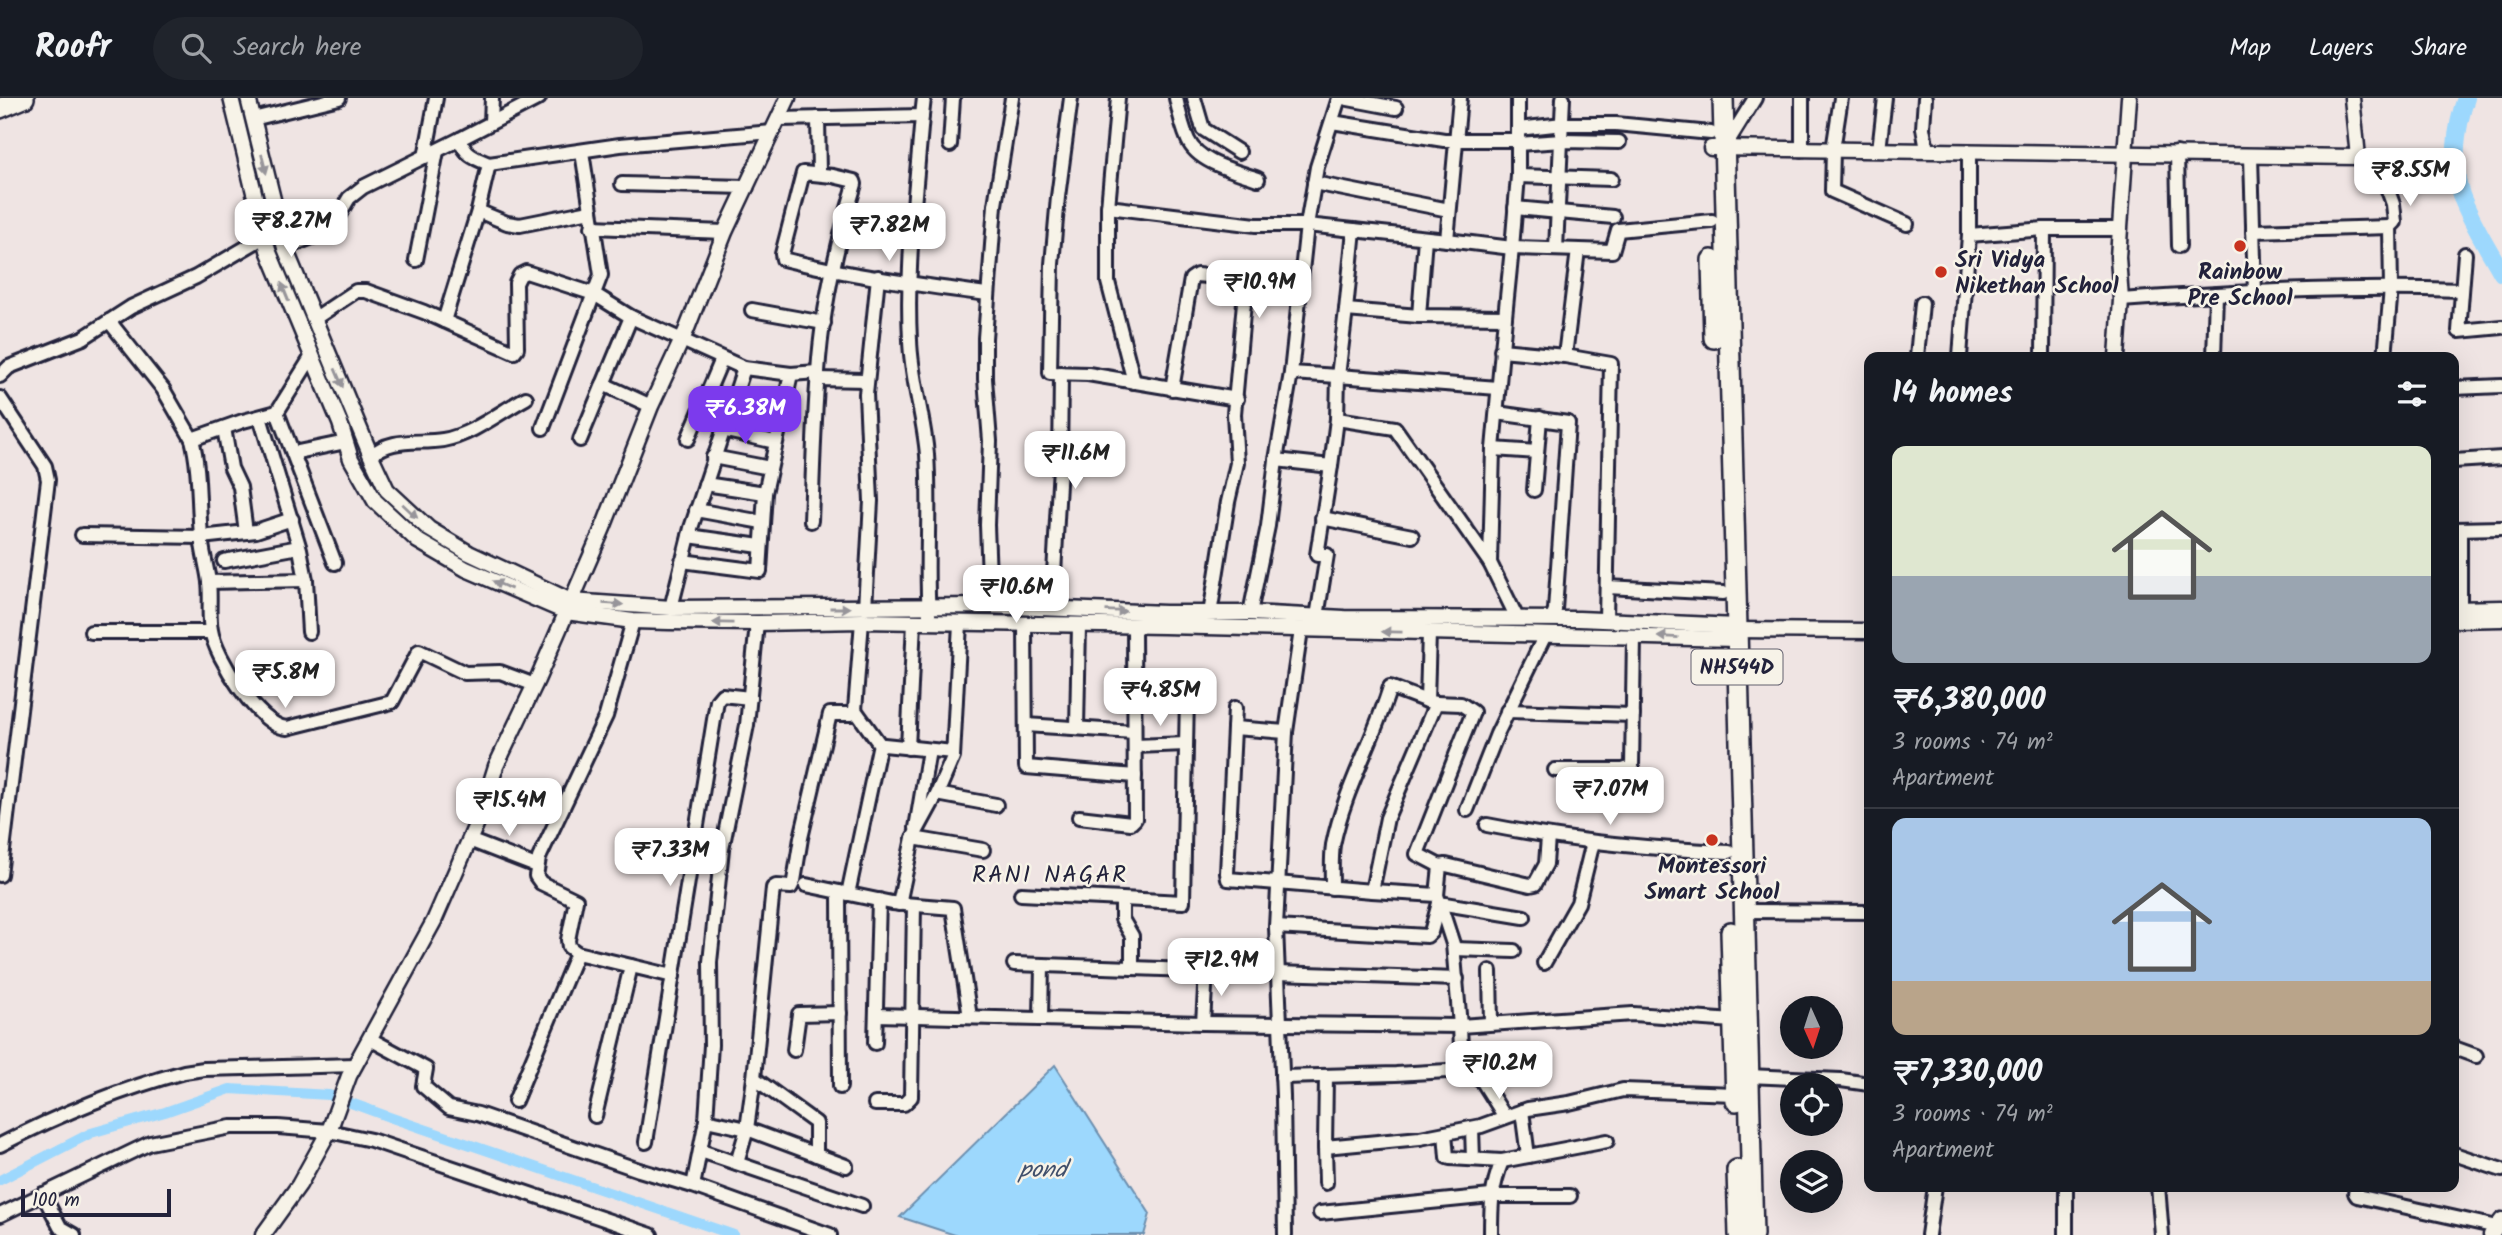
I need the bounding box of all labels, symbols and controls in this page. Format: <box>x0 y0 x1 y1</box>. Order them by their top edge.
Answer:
search box <box>153 17 643 80</box>
text: Roofr <box>35 22 111 75</box>
text: Search here <box>233 27 361 69</box>
icon: search <box>177 29 215 67</box>
text: Map <box>2229 29 2271 68</box>
text: Layers <box>2309 29 2373 68</box>
text: Share <box>2411 29 2467 68</box>
pin: ₹8.55M <box>2353 148 2467 208</box>
one-way arrow <box>259 153 270 175</box>
text: ₹8.55M <box>2370 153 2450 189</box>
pin: ₹8.27M <box>234 200 348 259</box>
text: ₹8.27M <box>251 204 331 240</box>
pin: ₹7.82M <box>832 204 946 263</box>
text: ₹7.82M <box>849 208 929 244</box>
marker: Rainbow Pre School <box>2232 238 2248 254</box>
place label: Sri Vidya Nikethan School <box>1955 243 2120 305</box>
place label: Rainbow Pre School <box>2187 255 2293 317</box>
pin: ₹10.9M <box>1202 260 1316 320</box>
marker: Sri Vidya Nikethan School <box>1933 264 1949 280</box>
text: ₹10.9M <box>1222 265 1296 301</box>
one-way arrow <box>279 281 290 302</box>
one-way arrow <box>334 368 345 389</box>
text: 14 homes <box>1892 370 2013 418</box>
icon: filters <box>2393 375 2431 413</box>
pin: ₹6.38M <box>688 386 802 446</box>
text: ₹6.38M <box>704 391 786 427</box>
pin: ₹11.6M <box>1018 432 1132 491</box>
text: ₹11.6M <box>1040 436 1110 472</box>
icon: home <box>2099 492 2225 618</box>
one-way arrow <box>401 503 418 519</box>
pin: ₹10.6M <box>959 566 1073 625</box>
text: ₹10.6M <box>979 570 1053 606</box>
one-way arrow <box>492 579 512 591</box>
one-way arrow <box>602 599 624 610</box>
one-way arrow <box>829 602 851 614</box>
one-way arrow <box>1106 605 1128 617</box>
one-way arrow <box>712 617 734 629</box>
one-way arrow <box>1380 626 1402 638</box>
one-way arrow <box>1657 632 1679 643</box>
pin: ₹5.8M <box>236 650 334 710</box>
road number: NH544D <box>1692 650 1782 684</box>
text: ₹5.8M <box>251 655 319 691</box>
pin: ₹4.85M <box>1103 668 1217 728</box>
text: ₹4.85M <box>1120 673 1200 709</box>
text: ₹6,380,000 <box>1892 677 2046 725</box>
text: 3 rooms · 74 m² <box>1892 725 2053 761</box>
text: Apartment <box>1892 761 1994 797</box>
pin: ₹7.07M <box>1553 768 1667 827</box>
text: ₹7.07M <box>1572 772 1648 808</box>
pin: ₹15.4M <box>452 778 566 838</box>
text: ₹15.4M <box>472 783 546 819</box>
pin: ₹7.33M <box>613 828 727 888</box>
marker: Montessori Smart School <box>1704 832 1720 848</box>
text: ₹7.33M <box>631 833 709 869</box>
place label: Montessori Smart School <box>1645 849 1780 911</box>
district label: RANI NAGAR <box>972 856 1128 895</box>
icon: home <box>2099 864 2225 990</box>
pin: ₹12.9M <box>1164 939 1278 998</box>
text: ₹12.9M <box>1184 943 1258 979</box>
north arrow <box>1780 996 1843 1059</box>
map controls <box>1780 996 1843 1213</box>
pin: ₹10.2M <box>1442 1042 1556 1101</box>
text: ₹10.2M <box>1461 1046 1537 1082</box>
text: ₹7,330,000 <box>1892 1049 2042 1097</box>
button: locate <box>1780 1073 1843 1136</box>
text: 3 rooms · 74 m² <box>1892 1097 2053 1133</box>
text: Apartment <box>1892 1133 1994 1169</box>
button: layers <box>1780 1150 1843 1213</box>
water label: pond <box>1016 1151 1072 1190</box>
scale bar <box>21 1186 172 1218</box>
text: 100 m <box>32 1186 80 1216</box>

